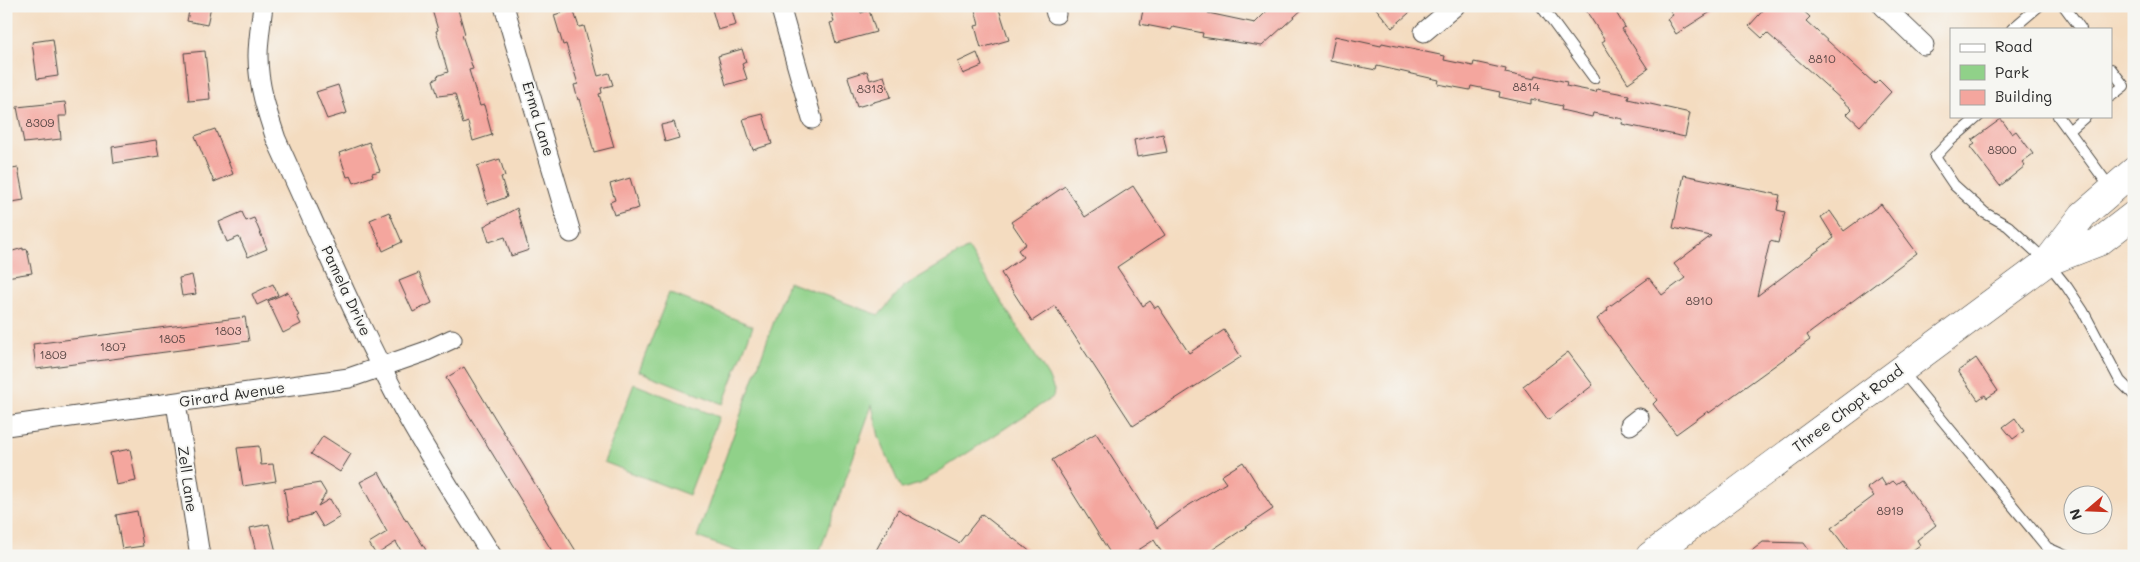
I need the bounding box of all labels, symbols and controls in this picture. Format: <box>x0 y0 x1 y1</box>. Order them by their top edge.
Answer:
legend <box>1950 28 2112 118</box>
text: Road <box>1995 36 2032 56</box>
house number: 8810 <box>1808 50 1836 66</box>
text: Park <box>1995 62 2029 82</box>
house number: 8814 <box>1513 78 1539 94</box>
street label: Erma Lane <box>518 79 560 158</box>
house number: 8313 <box>857 80 883 96</box>
text: Building <box>1995 86 2052 106</box>
house number: 8309 <box>26 114 54 130</box>
house number: 8900 <box>1987 141 2017 157</box>
street label: Pamela Drive <box>317 242 377 339</box>
house number: 8910 <box>1685 292 1713 308</box>
house number: 1803 <box>214 322 242 338</box>
house number: 1805 <box>158 330 186 346</box>
house number: 1807 <box>100 338 127 354</box>
house number: 1809 <box>39 346 67 362</box>
street label: Three Chopt Road <box>1788 360 1907 456</box>
street label: Girard Avenue <box>178 377 286 411</box>
street label: Zell Lane <box>173 445 203 513</box>
north arrow <box>2062 484 2112 534</box>
house number: 8919 <box>1877 502 1903 518</box>
text: N <box>2065 506 2086 523</box>

